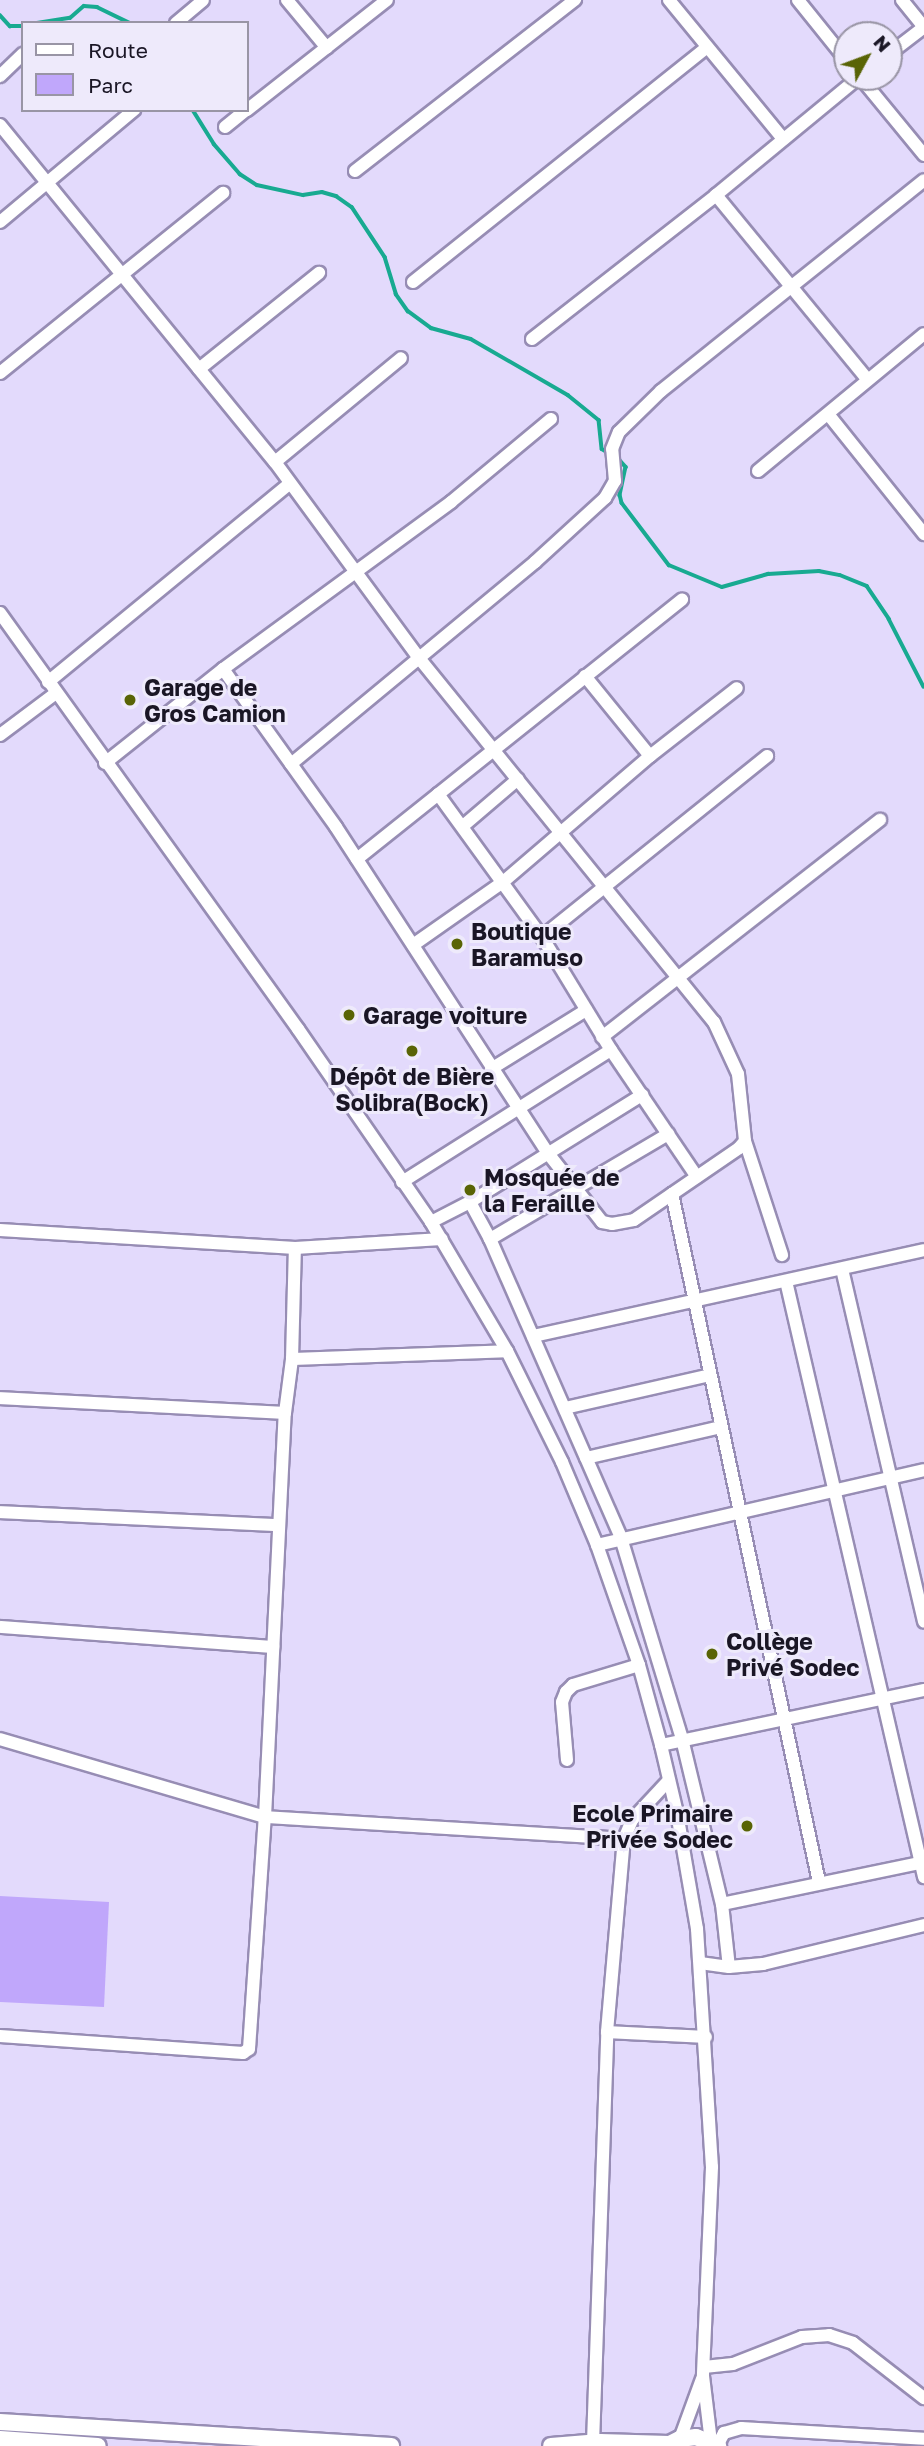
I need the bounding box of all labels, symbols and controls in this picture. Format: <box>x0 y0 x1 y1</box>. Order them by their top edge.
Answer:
legend <box>21 21 248 112</box>
north arrow <box>833 21 903 91</box>
text: N <box>869 30 896 56</box>
text: Route <box>88 37 148 63</box>
text: Parc <box>88 72 133 98</box>
place label: Garage de Gros Camion <box>144 673 286 727</box>
marker: Garage de Gros Camion <box>122 692 138 708</box>
place label: Boutique Baramuso <box>471 917 583 971</box>
marker: Boutique Baramuso <box>449 936 465 952</box>
place label: Garage voiture <box>363 1001 527 1029</box>
marker: Garage voiture <box>341 1007 357 1023</box>
marker: Dépôt de Bière Solibra(Bock) <box>404 1043 420 1059</box>
place label: Dépôt de Bière Solibra(Bock) <box>330 1062 494 1116</box>
place label: Mosquée de la Feraille <box>484 1163 620 1217</box>
marker: Mosquée de la Feraille <box>462 1182 478 1198</box>
place label: Collège Privé Sodec <box>726 1627 859 1681</box>
marker: Collège Privé Sodec <box>704 1646 720 1662</box>
place label: Ecole Primaire Privée Sodec <box>572 1799 733 1853</box>
marker: Ecole Primaire Privée Sodec <box>739 1818 755 1834</box>

